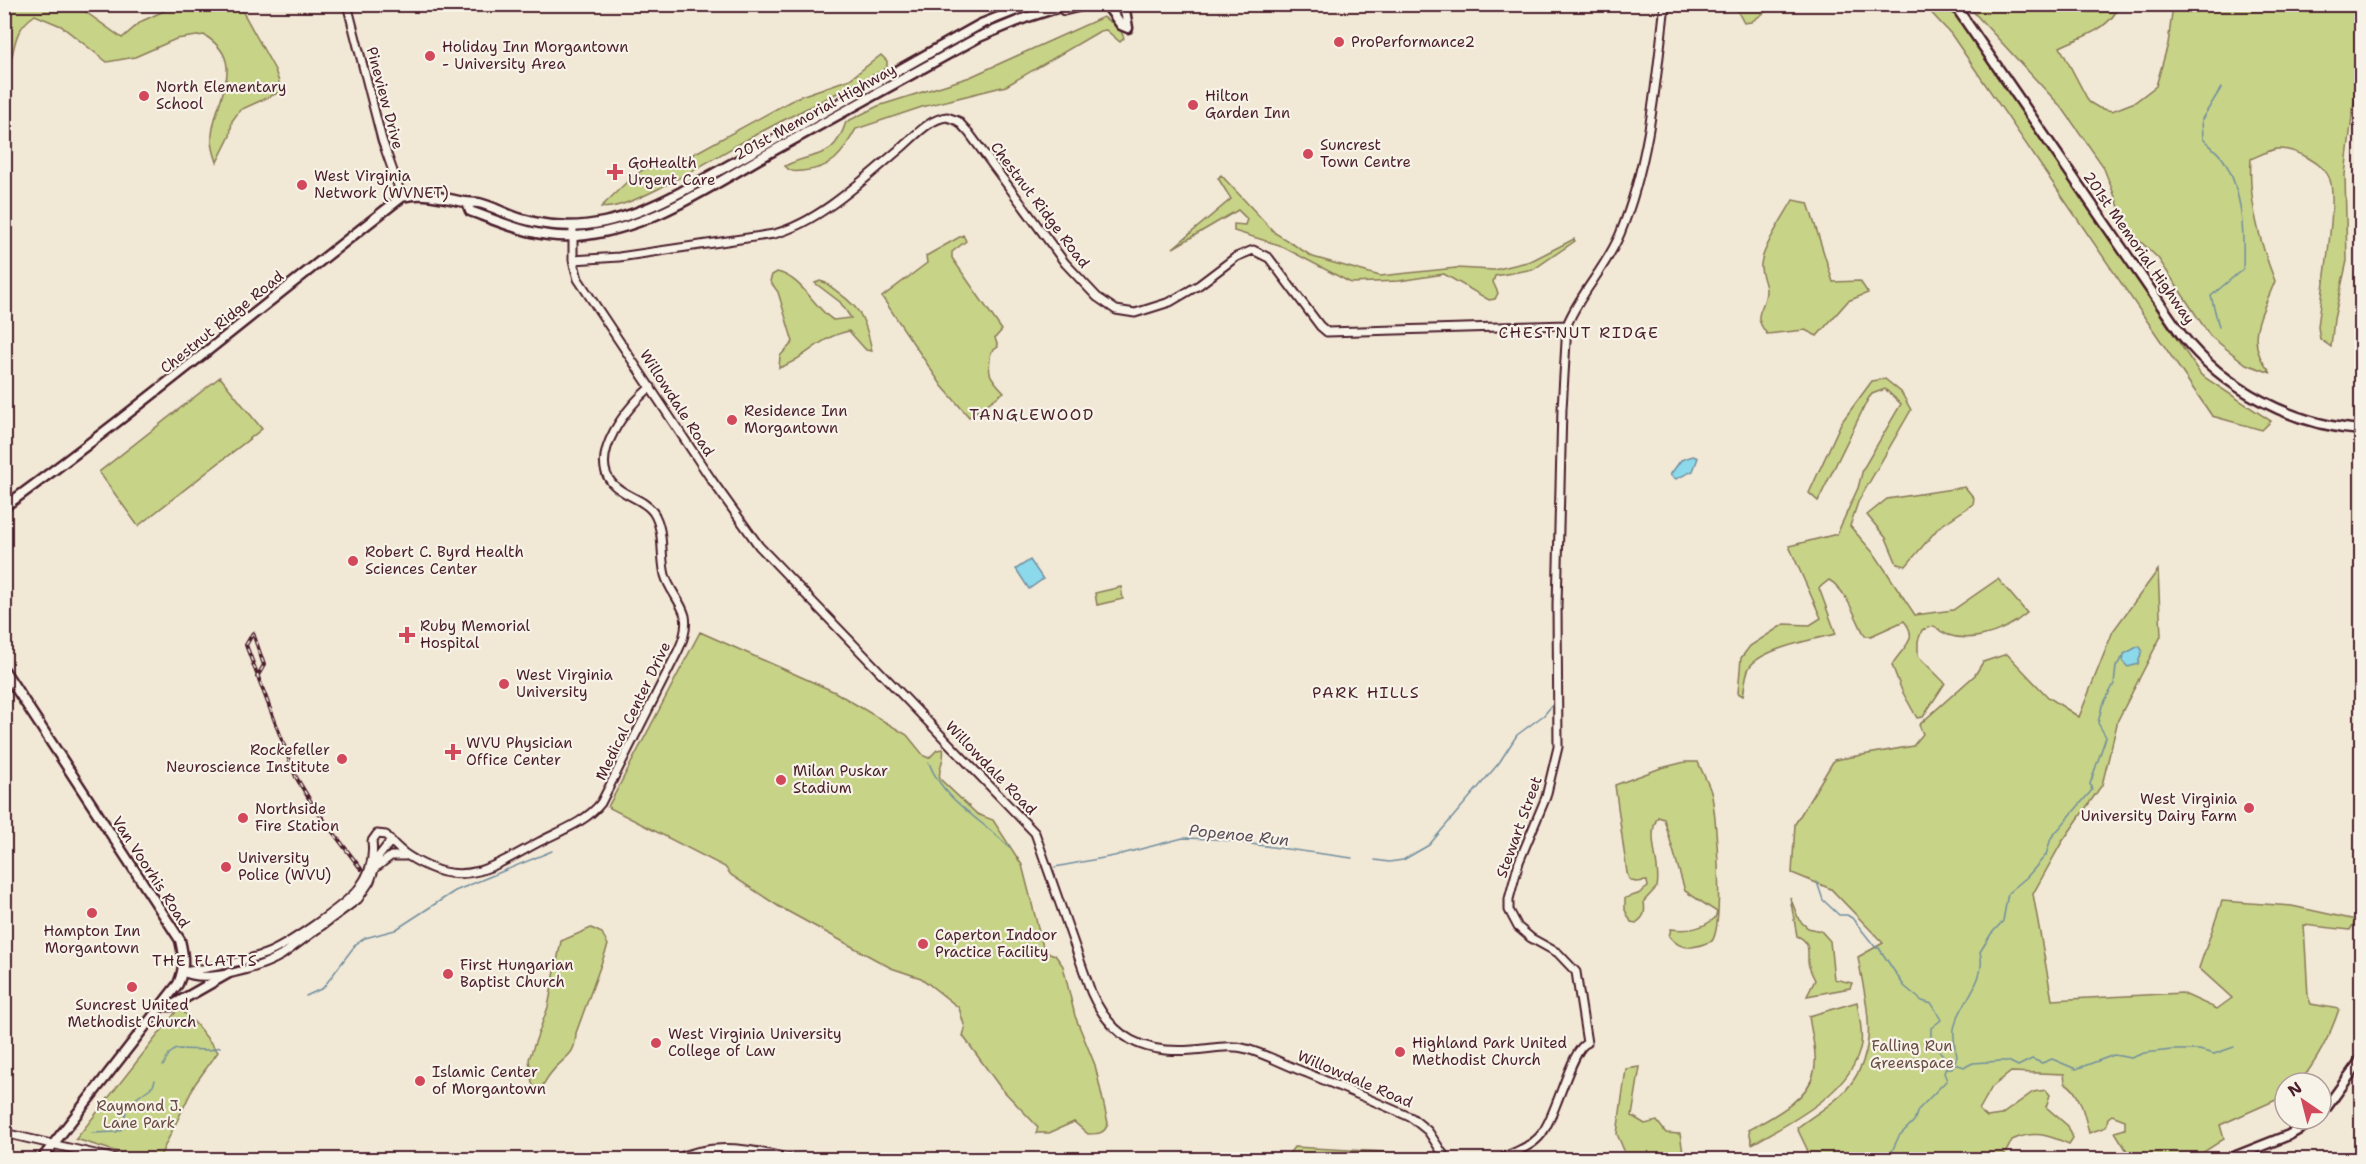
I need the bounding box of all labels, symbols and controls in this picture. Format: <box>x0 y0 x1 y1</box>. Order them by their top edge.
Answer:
place label: ProPerformance2 <box>1351 32 1475 52</box>
marker: ProPerformance2 <box>1332 35 1346 49</box>
place label: Holiday Inn Morgantown - University Area <box>442 37 628 74</box>
street label: Pineview Drive <box>362 45 408 151</box>
marker: Holiday Inn Morgantown - University Area <box>423 49 437 63</box>
street label: 201st Memorial Highway <box>731 59 899 165</box>
place label: North Elementary School <box>156 77 286 114</box>
place label: Hilton Garden Inn <box>1205 86 1290 123</box>
marker: North Elementary School <box>137 89 151 103</box>
marker: Hilton Garden Inn <box>1186 98 1200 112</box>
place label: Suncrest Town Centre <box>1320 135 1411 172</box>
street label: Chestnut Ridge Road <box>986 138 1094 273</box>
marker: Suncrest Town Centre <box>1301 147 1315 161</box>
place label: GoHealth Urgent Care <box>628 153 715 190</box>
marker: GoHealth Urgent Care <box>606 163 624 181</box>
place label: West Virginia Network (WVNET) <box>314 166 449 203</box>
street label: 201st Memorial Highway <box>2079 168 2199 328</box>
marker: West Virginia Network (WVNET) <box>295 178 309 192</box>
street label: Chestnut Ridge Road <box>156 266 288 378</box>
district label: CHESTNUT RIDGE <box>1499 322 1659 343</box>
street label: Willowdale Road <box>635 346 719 461</box>
place label: Residence Inn Morgantown <box>744 401 847 438</box>
district label: TANGLEWOOD <box>969 404 1095 425</box>
marker: Residence Inn Morgantown <box>725 413 739 427</box>
place label: Robert C. Byrd Health Sciences Center <box>365 542 524 579</box>
marker: Robert C. Byrd Health Sciences Center <box>346 554 360 568</box>
place label: Ruby Memorial Hospital <box>420 616 530 653</box>
marker: Ruby Memorial Hospital <box>398 626 416 644</box>
street label: Medical Center Drive <box>591 638 675 784</box>
place label: West Virginia University <box>516 665 614 702</box>
marker: West Virginia University <box>497 677 511 691</box>
district label: PARK HILLS <box>1312 682 1420 703</box>
street label: Willowdale Road <box>941 717 1041 820</box>
place label: WVU Physician Office Center <box>466 733 573 770</box>
place label: Rockefeller Neuroscience Institute <box>166 740 330 777</box>
marker: WVU Physician Office Center <box>444 743 462 761</box>
marker: Rockefeller Neuroscience Institute <box>335 752 349 766</box>
place label: Milan Puskar Stadium <box>793 761 888 798</box>
marker: Milan Puskar Stadium <box>774 773 788 787</box>
street label: Stewart Street <box>1491 773 1547 881</box>
place label: West Virginia University Dairy Farm <box>2081 789 2238 826</box>
place label: Northside Fire Station <box>255 799 339 836</box>
marker: West Virginia University Dairy Farm <box>2242 801 2256 815</box>
marker: Northside Fire Station <box>236 811 250 825</box>
street label: Van Voorhis Road <box>107 812 195 932</box>
water label: Popenoe Run <box>1188 819 1290 851</box>
place label: University Police (WVU) <box>238 848 331 885</box>
marker: University Police (WVU) <box>219 860 233 874</box>
marker: Hampton Inn Morgantown <box>85 906 99 920</box>
place label: Hampton Inn Morgantown <box>43 921 141 958</box>
place label: Caperton Indoor Practice Facility <box>935 925 1057 962</box>
marker: Caperton Indoor Practice Facility <box>916 937 930 951</box>
district label: THE FLATTS <box>152 950 258 971</box>
place label: First Hungarian Baptist Church <box>460 955 573 992</box>
marker: First Hungarian Baptist Church <box>441 967 455 981</box>
marker: Suncrest United Methodist Church <box>125 980 139 994</box>
place label: Suncrest United Methodist Church <box>68 995 196 1032</box>
place label: West Virginia University College of Law <box>668 1024 842 1061</box>
place label: Highland Park United Methodist Church <box>1412 1033 1568 1070</box>
marker: West Virginia University College of Law <box>649 1036 663 1050</box>
park label: Falling Run Greenspace <box>1870 1036 1954 1073</box>
marker: Highland Park United Methodist Church <box>1393 1045 1407 1059</box>
street label: Willowdale Road <box>1294 1046 1416 1113</box>
place label: Islamic Center of Morgantown <box>432 1062 546 1099</box>
north arrow <box>2273 1071 2333 1131</box>
marker: Islamic Center of Morgantown <box>413 1074 427 1088</box>
text: N <box>2283 1077 2306 1101</box>
park label: Raymond J. Lane Park <box>96 1096 182 1133</box>

